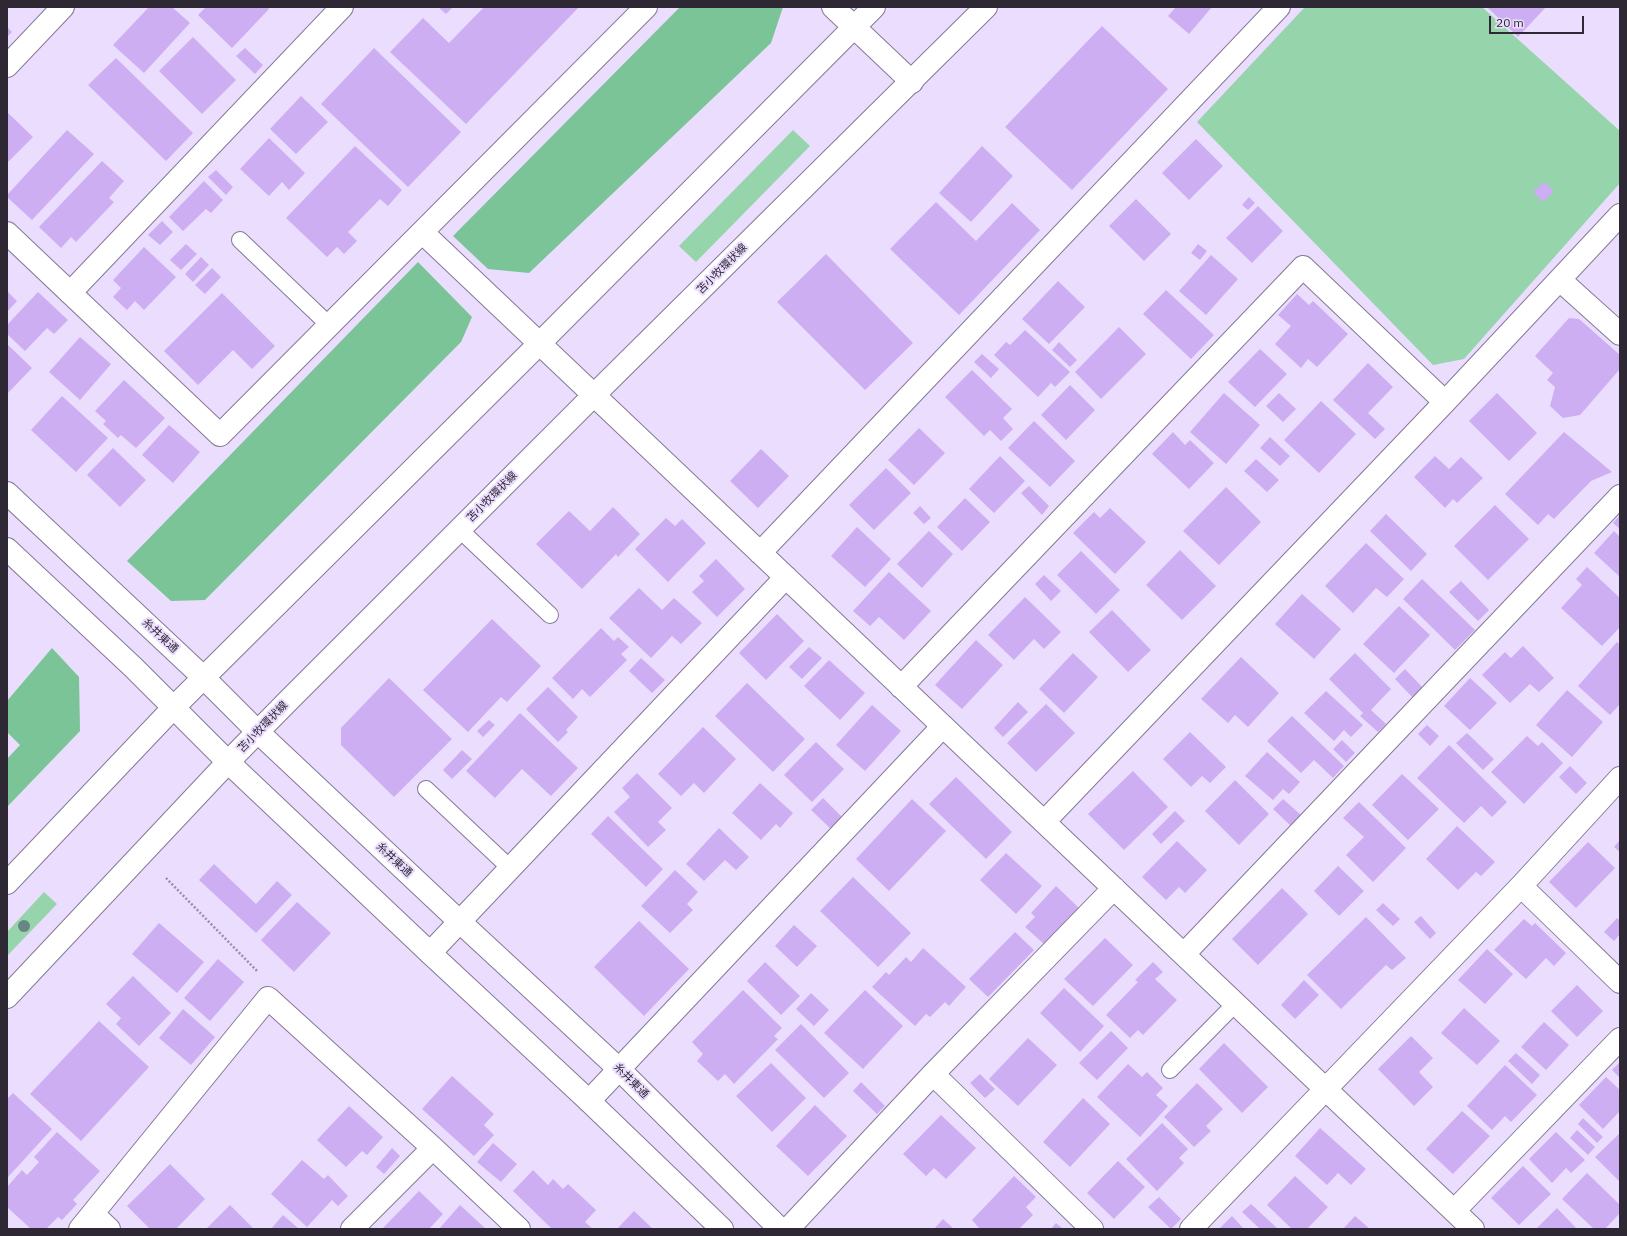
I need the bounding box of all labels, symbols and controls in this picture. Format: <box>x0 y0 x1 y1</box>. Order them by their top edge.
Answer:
scale bar <box>1491 8 1586 34</box>
text: 20 m <box>1496 15 1524 30</box>
street label: 苫小牧環状線 <box>694 241 750 297</box>
street label: 苫小牧環状線 <box>464 469 520 525</box>
street label: 糸井東通 <box>139 616 181 656</box>
street label: 苫小牧環状線 <box>235 699 291 755</box>
street label: 糸井東通 <box>373 840 415 880</box>
street label: 糸井東通 <box>611 1061 651 1101</box>

